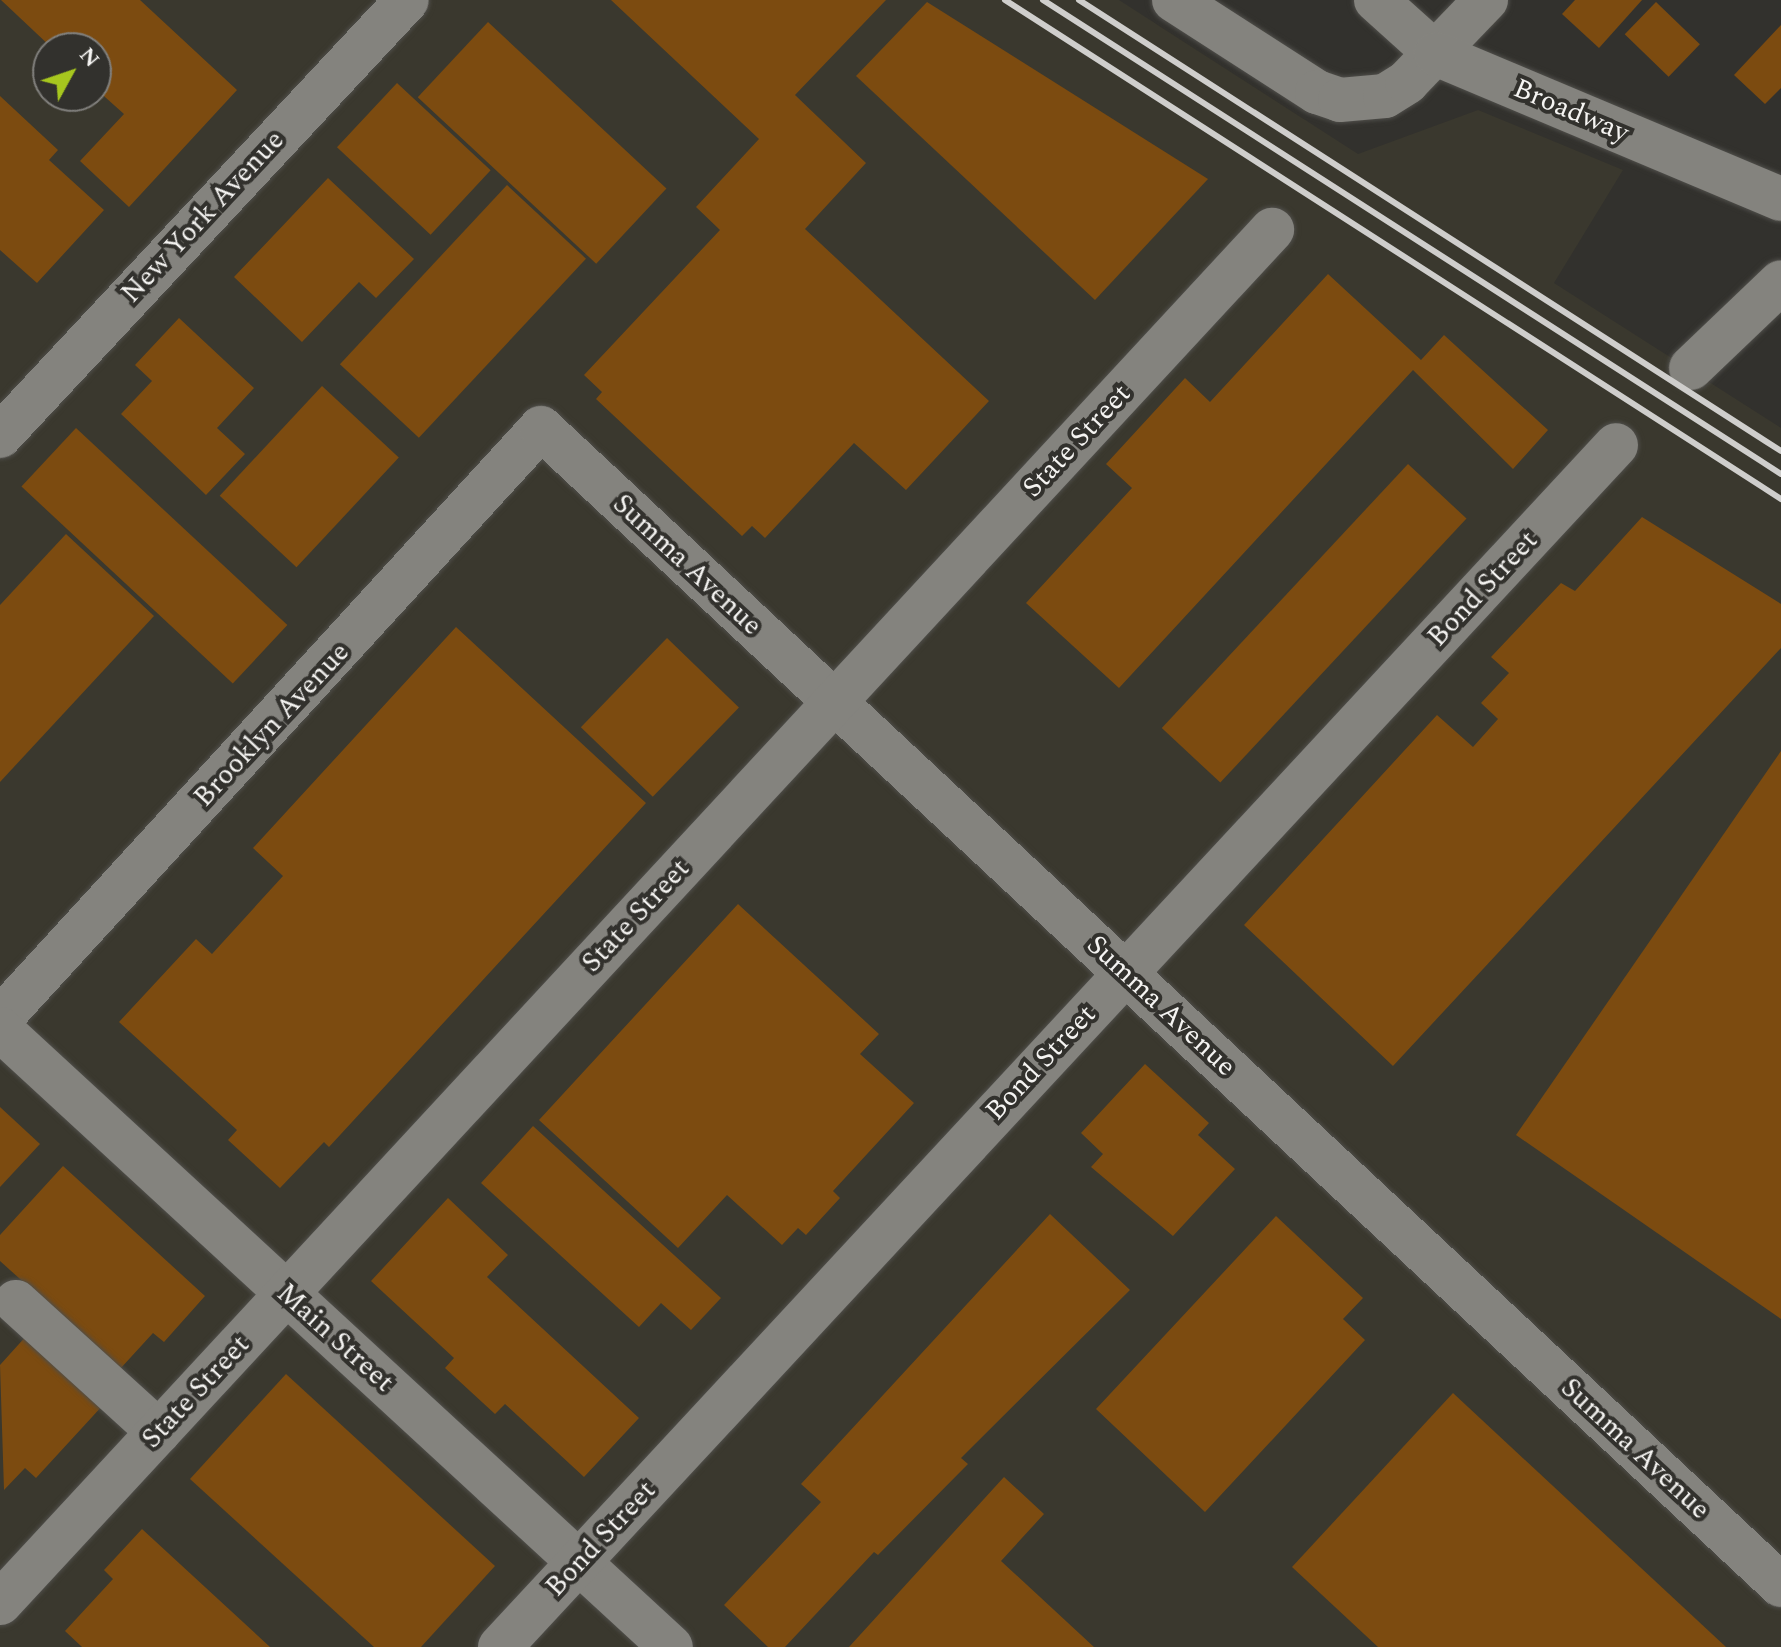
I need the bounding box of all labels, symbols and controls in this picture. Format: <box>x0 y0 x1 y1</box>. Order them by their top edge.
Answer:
north arrow <box>32 32 112 112</box>
text: N <box>71 40 108 75</box>
street label: Broadway <box>1508 72 1634 150</box>
street label: New York Avenue <box>115 124 291 310</box>
street label: State Street <box>1016 377 1138 505</box>
street label: Summa Avenue <box>605 487 769 643</box>
street label: Bond Street <box>1421 524 1545 654</box>
street label: Brooklyn Avenue <box>187 636 357 814</box>
street label: State Street <box>575 852 697 980</box>
street label: Summa Avenue <box>1079 928 1243 1084</box>
street label: Bond Street <box>979 998 1103 1128</box>
street label: Main Street <box>269 1277 401 1399</box>
street label: State Street <box>135 1328 257 1456</box>
street label: Summa Avenue <box>1553 1371 1717 1527</box>
street label: Bond Street <box>539 1474 663 1604</box>

